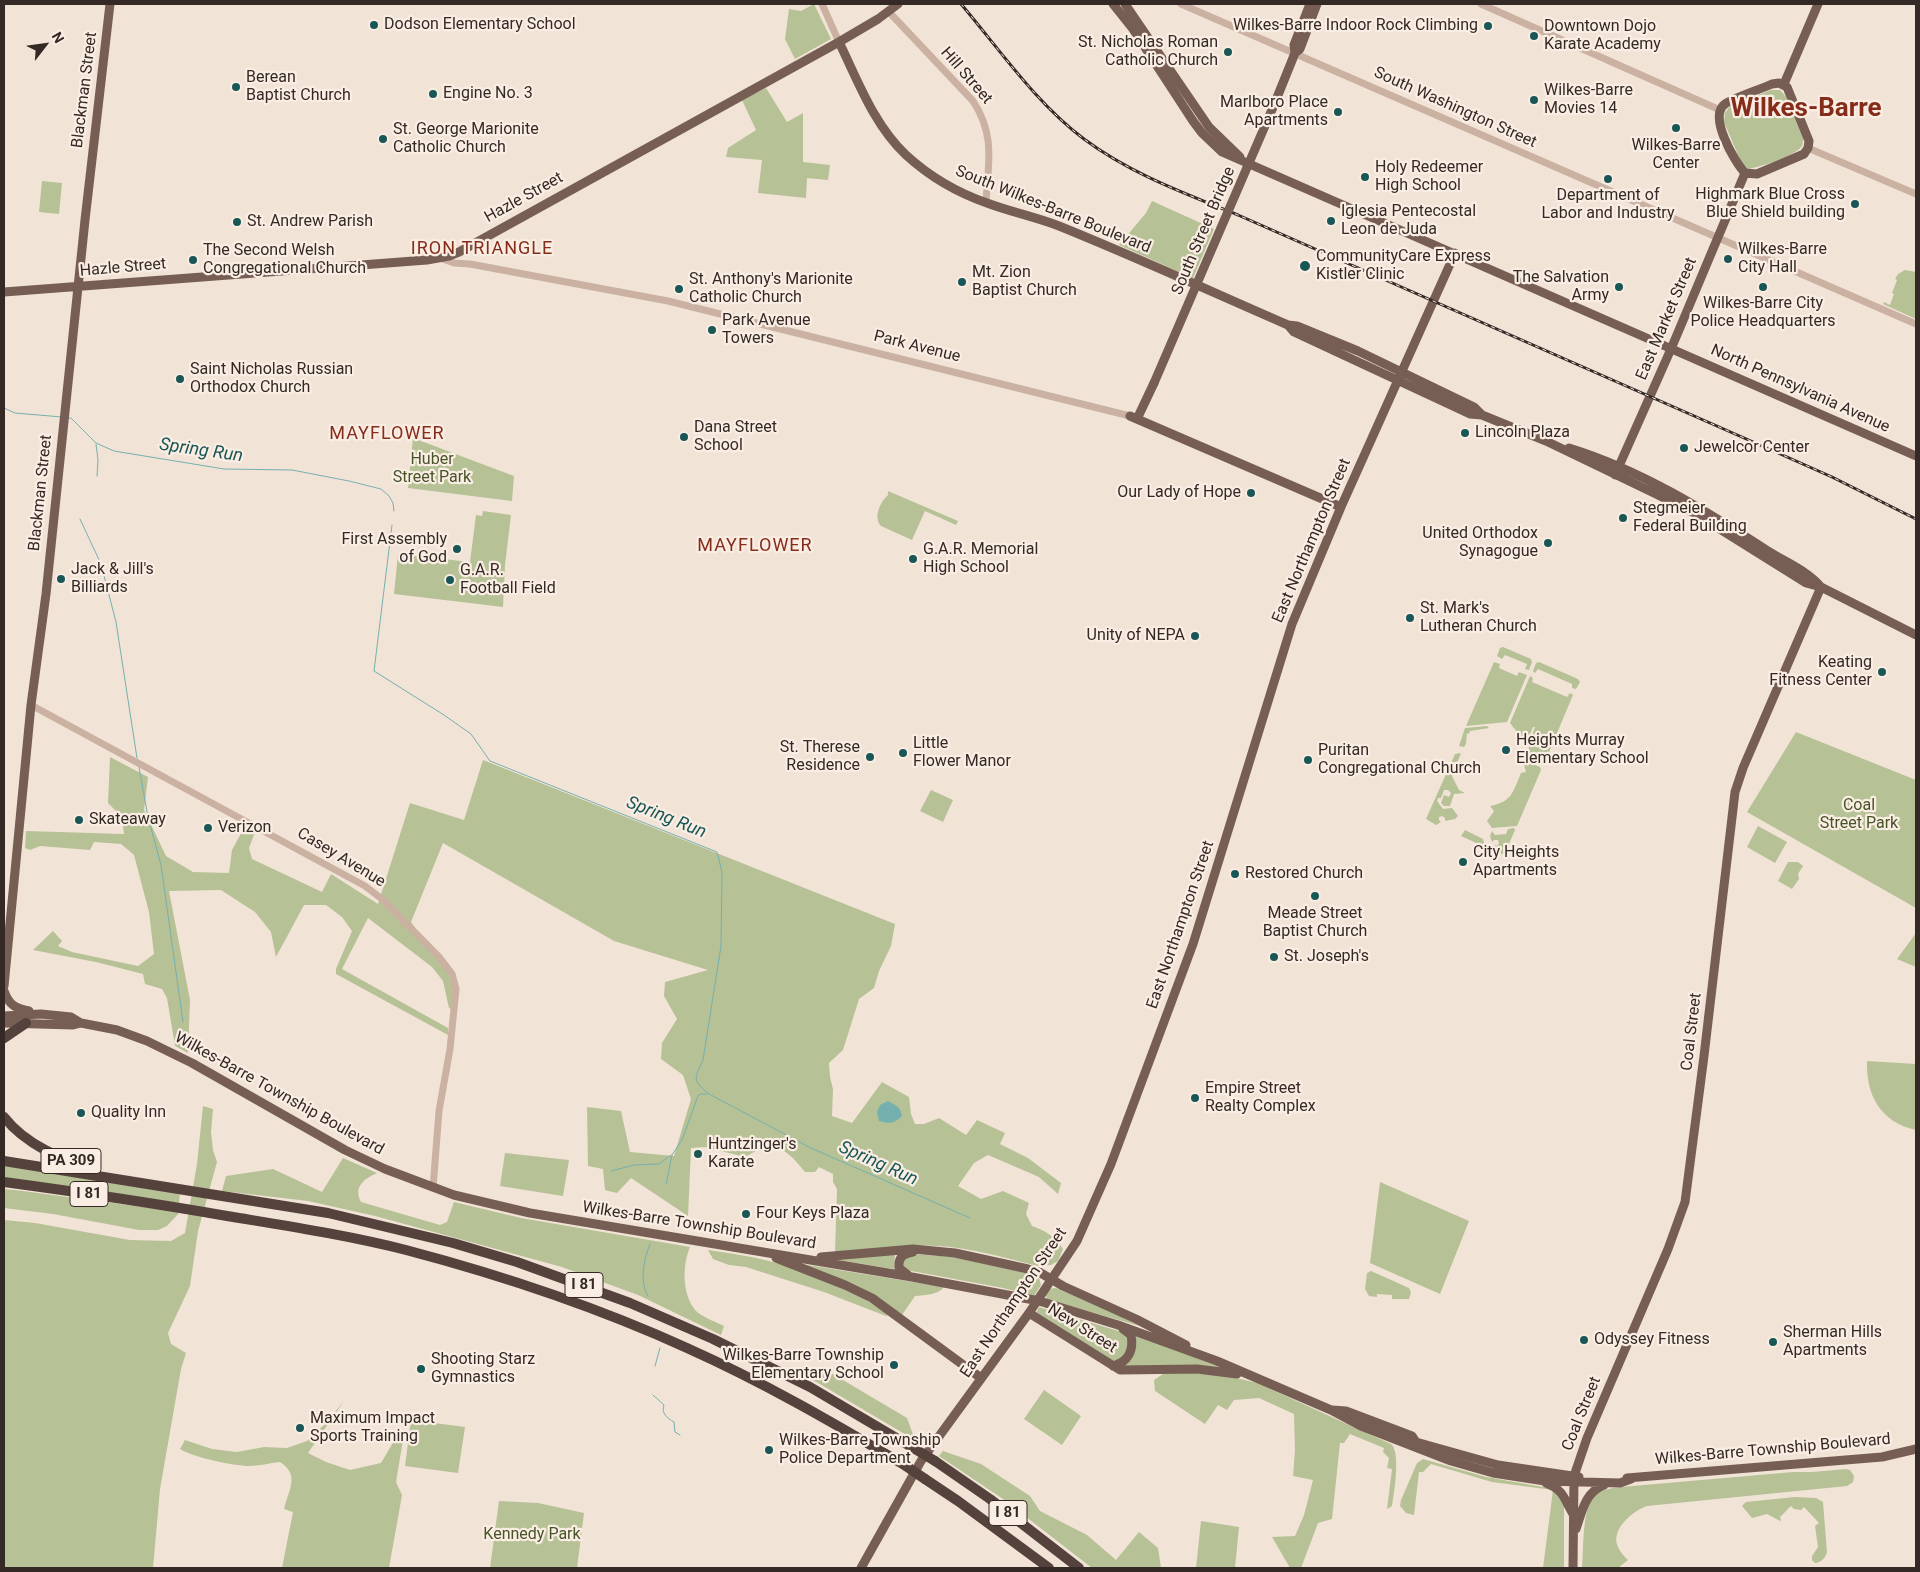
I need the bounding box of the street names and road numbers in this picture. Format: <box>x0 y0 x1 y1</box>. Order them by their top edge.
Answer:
street label: Blackman Street <box>68 31 102 149</box>
street label: Hill Street <box>936 44 996 108</box>
street label: South Washington Street <box>1371 63 1539 153</box>
street label: South Wilkes-Barre Boulevard <box>952 162 1154 258</box>
street label: South Street Bridge <box>1168 164 1240 298</box>
street label: Hazle Street <box>481 169 567 227</box>
street label: Hazle Street <box>79 255 167 281</box>
street label: East Market Street <box>1633 255 1701 383</box>
street label: Park Avenue <box>872 327 962 367</box>
street label: North Pennsylvania Avenue <box>1707 341 1893 437</box>
street label: Blackman Street <box>25 434 57 552</box>
street label: East Northampton Street <box>1269 456 1355 626</box>
street label: Casey Avenue <box>293 824 389 892</box>
street label: East Northampton Street <box>1143 838 1219 1012</box>
street label: Coal Street <box>1678 992 1706 1072</box>
street label: Wilkes-Barre Township Boulevard <box>171 1028 387 1160</box>
road number: PA 309 <box>41 1148 101 1174</box>
road number: I 81 <box>70 1182 108 1206</box>
street label: Wilkes-Barre Township Boulevard <box>581 1198 817 1254</box>
street label: East Northampton Street <box>957 1224 1071 1382</box>
road number: I 81 <box>565 1272 603 1298</box>
street label: New Street <box>1044 1300 1120 1358</box>
street label: Coal Street <box>1558 1374 1606 1454</box>
street label: Wilkes-Barre Township Boulevard <box>1654 1430 1892 1470</box>
road number: I 81 <box>989 1500 1027 1526</box>

